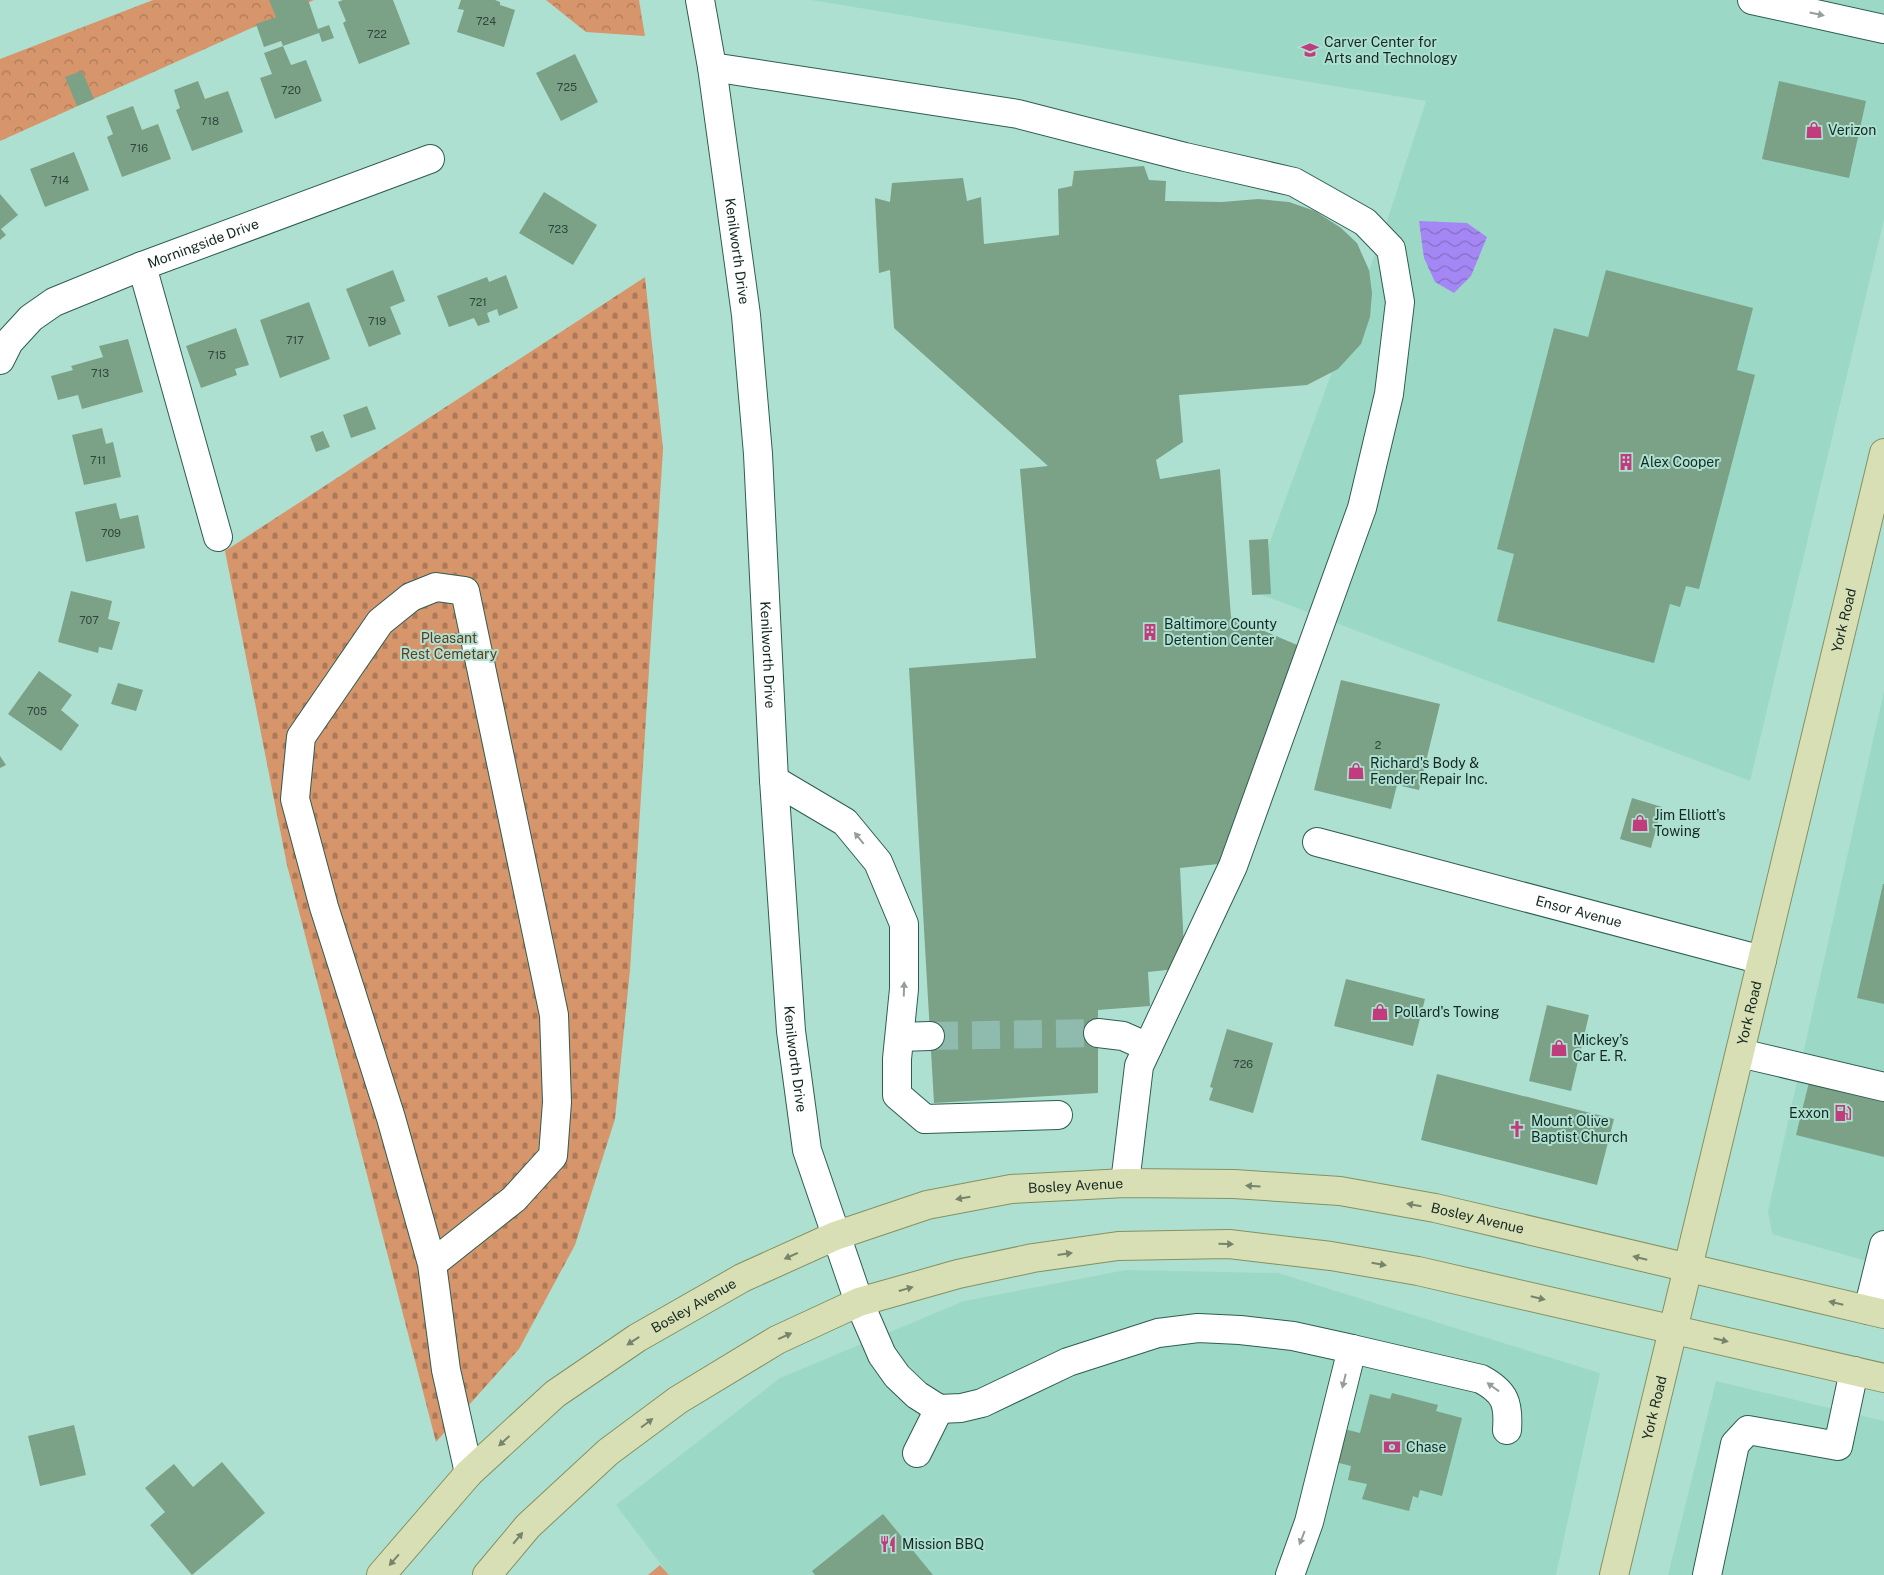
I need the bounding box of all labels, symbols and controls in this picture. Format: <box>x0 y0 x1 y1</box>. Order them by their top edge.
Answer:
one-way arrow <box>1809 10 1825 18</box>
house number: 724 <box>476 15 496 27</box>
house number: 722 <box>367 28 387 40</box>
place label: Carver Center for Arts and Technology <box>1324 34 1458 66</box>
school or university icon: Carver Center for Arts and Technology <box>1300 40 1320 60</box>
house number: 725 <box>557 81 577 93</box>
house number: 720 <box>281 84 301 96</box>
house number: 718 <box>201 115 219 127</box>
shop icon: Verizon <box>1804 120 1824 140</box>
place label: Verizon <box>1828 122 1876 138</box>
house number: 716 <box>130 142 148 154</box>
house number: 714 <box>51 174 69 186</box>
street label: Kenilworth Drive <box>722 197 752 305</box>
street label: Morningside Drive <box>145 215 261 271</box>
house number: 723 <box>548 223 568 235</box>
house number: 721 <box>469 296 487 308</box>
house number: 719 <box>368 315 386 327</box>
house number: 717 <box>286 334 304 346</box>
house number: 715 <box>208 349 226 361</box>
house number: 713 <box>91 367 109 379</box>
building icon: Alex Cooper <box>1616 452 1636 472</box>
house number: 711 <box>90 454 106 466</box>
place label: Alex Cooper <box>1640 454 1720 470</box>
house number: 709 <box>101 527 121 539</box>
street label: York Road <box>1828 587 1859 654</box>
street label: Kenilworth Drive <box>757 601 778 709</box>
house number: 707 <box>79 614 99 626</box>
place label: Baltimore County Detention Center <box>1164 616 1277 648</box>
building icon: Baltimore County Detention Center <box>1140 622 1160 642</box>
park label: Pleasant Rest Cemetary <box>401 630 498 662</box>
house number: 705 <box>27 705 47 717</box>
house number: 2 <box>1375 739 1382 751</box>
place label: Richard's Body & Fender Repair Inc. <box>1370 755 1488 787</box>
shop icon: Richard's Body & Fender Repair Inc. <box>1346 761 1366 781</box>
place label: Jim Elliott's Towing <box>1654 807 1726 839</box>
shop icon: Jim Elliott's Towing <box>1630 813 1650 833</box>
one-way arrow <box>853 833 865 845</box>
street label: Ensor Avenue <box>1534 892 1624 931</box>
street label: York Road <box>1734 979 1765 1047</box>
one-way arrow <box>900 981 908 997</box>
shop icon: Pollard's Towing <box>1370 1002 1390 1022</box>
place label: Pollard's Towing <box>1394 1004 1500 1020</box>
street label: Kenilworth Drive <box>781 1005 810 1113</box>
place label: Mickey’s Car E. R. <box>1573 1032 1629 1064</box>
shop icon: Mickey’s Car E. R. <box>1549 1038 1569 1058</box>
house number: 726 <box>1233 1058 1253 1070</box>
fuel station icon: Exxon <box>1833 1103 1853 1123</box>
place label: Exxon <box>1789 1105 1829 1121</box>
place label: Mount Olive Baptist Church <box>1531 1113 1628 1145</box>
church icon: Mount Olive Baptist Church <box>1507 1119 1527 1139</box>
street label: Bosley Avenue <box>1028 1175 1124 1196</box>
one-way arrow <box>1245 1181 1261 1189</box>
one-way arrow <box>954 1195 970 1203</box>
street label: Bosley Avenue <box>1429 1199 1526 1237</box>
one-way arrow <box>1406 1200 1422 1208</box>
one-way arrow <box>1219 1241 1235 1249</box>
one-way arrow <box>1057 1249 1073 1257</box>
one-way arrow <box>784 1253 798 1261</box>
one-way arrow <box>1633 1254 1648 1262</box>
one-way arrow <box>1371 1260 1387 1268</box>
street label: Bosley Avenue <box>648 1275 739 1336</box>
one-way arrow <box>899 1285 914 1293</box>
one-way arrow <box>1530 1294 1545 1302</box>
one-way arrow <box>1829 1299 1844 1307</box>
one-way arrow <box>778 1332 792 1340</box>
one-way arrow <box>1714 1336 1729 1344</box>
one-way arrow <box>626 1337 639 1346</box>
one-way arrow <box>1340 1374 1348 1389</box>
street label: York Road <box>1639 1374 1670 1441</box>
one-way arrow <box>1486 1382 1499 1392</box>
one-way arrow <box>640 1418 654 1428</box>
one-way arrow <box>498 1435 511 1446</box>
bank icon: Chase <box>1382 1437 1402 1457</box>
place label: Chase <box>1406 1439 1446 1455</box>
one-way arrow <box>1298 1531 1306 1545</box>
one-way arrow <box>512 1532 523 1544</box>
restaurant icon: Mission BBQ <box>878 1534 898 1554</box>
place label: Mission BBQ <box>902 1536 984 1552</box>
one-way arrow <box>389 1553 400 1566</box>

